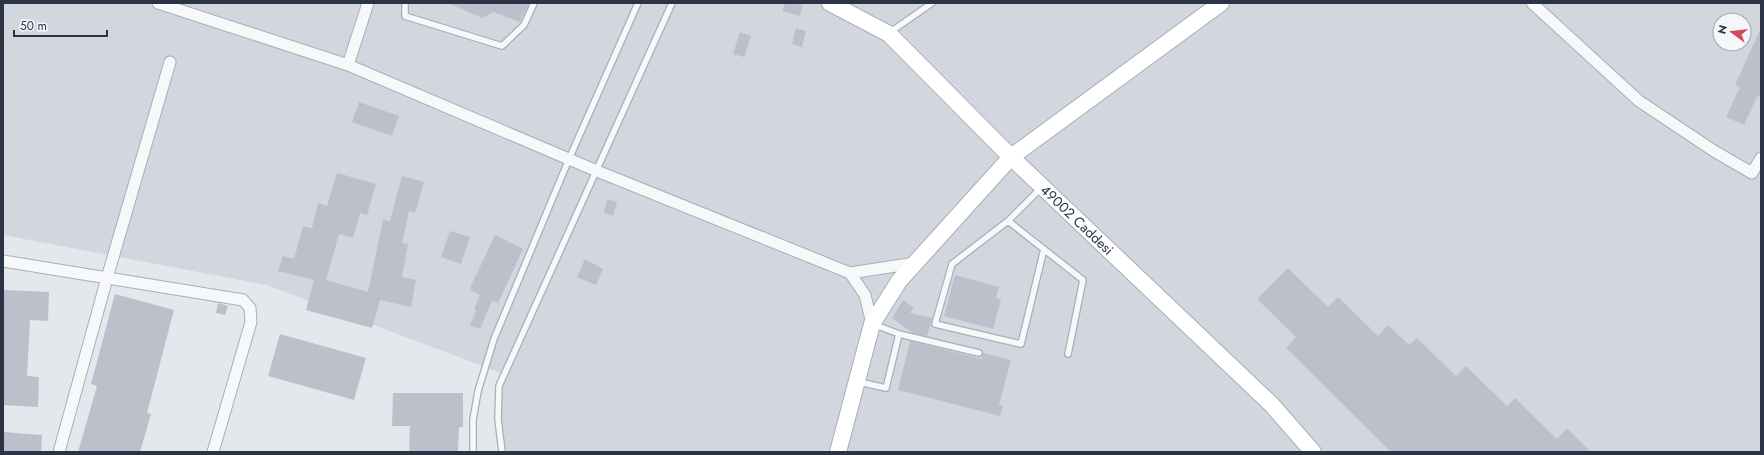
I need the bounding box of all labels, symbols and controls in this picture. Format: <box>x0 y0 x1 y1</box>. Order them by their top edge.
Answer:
scale bar <box>14 12 107 38</box>
north arrow <box>1712 12 1752 52</box>
text: 50 m <box>20 17 47 35</box>
text: N <box>1713 23 1731 36</box>
street label: 49002 Caddesi <box>1036 180 1118 259</box>

